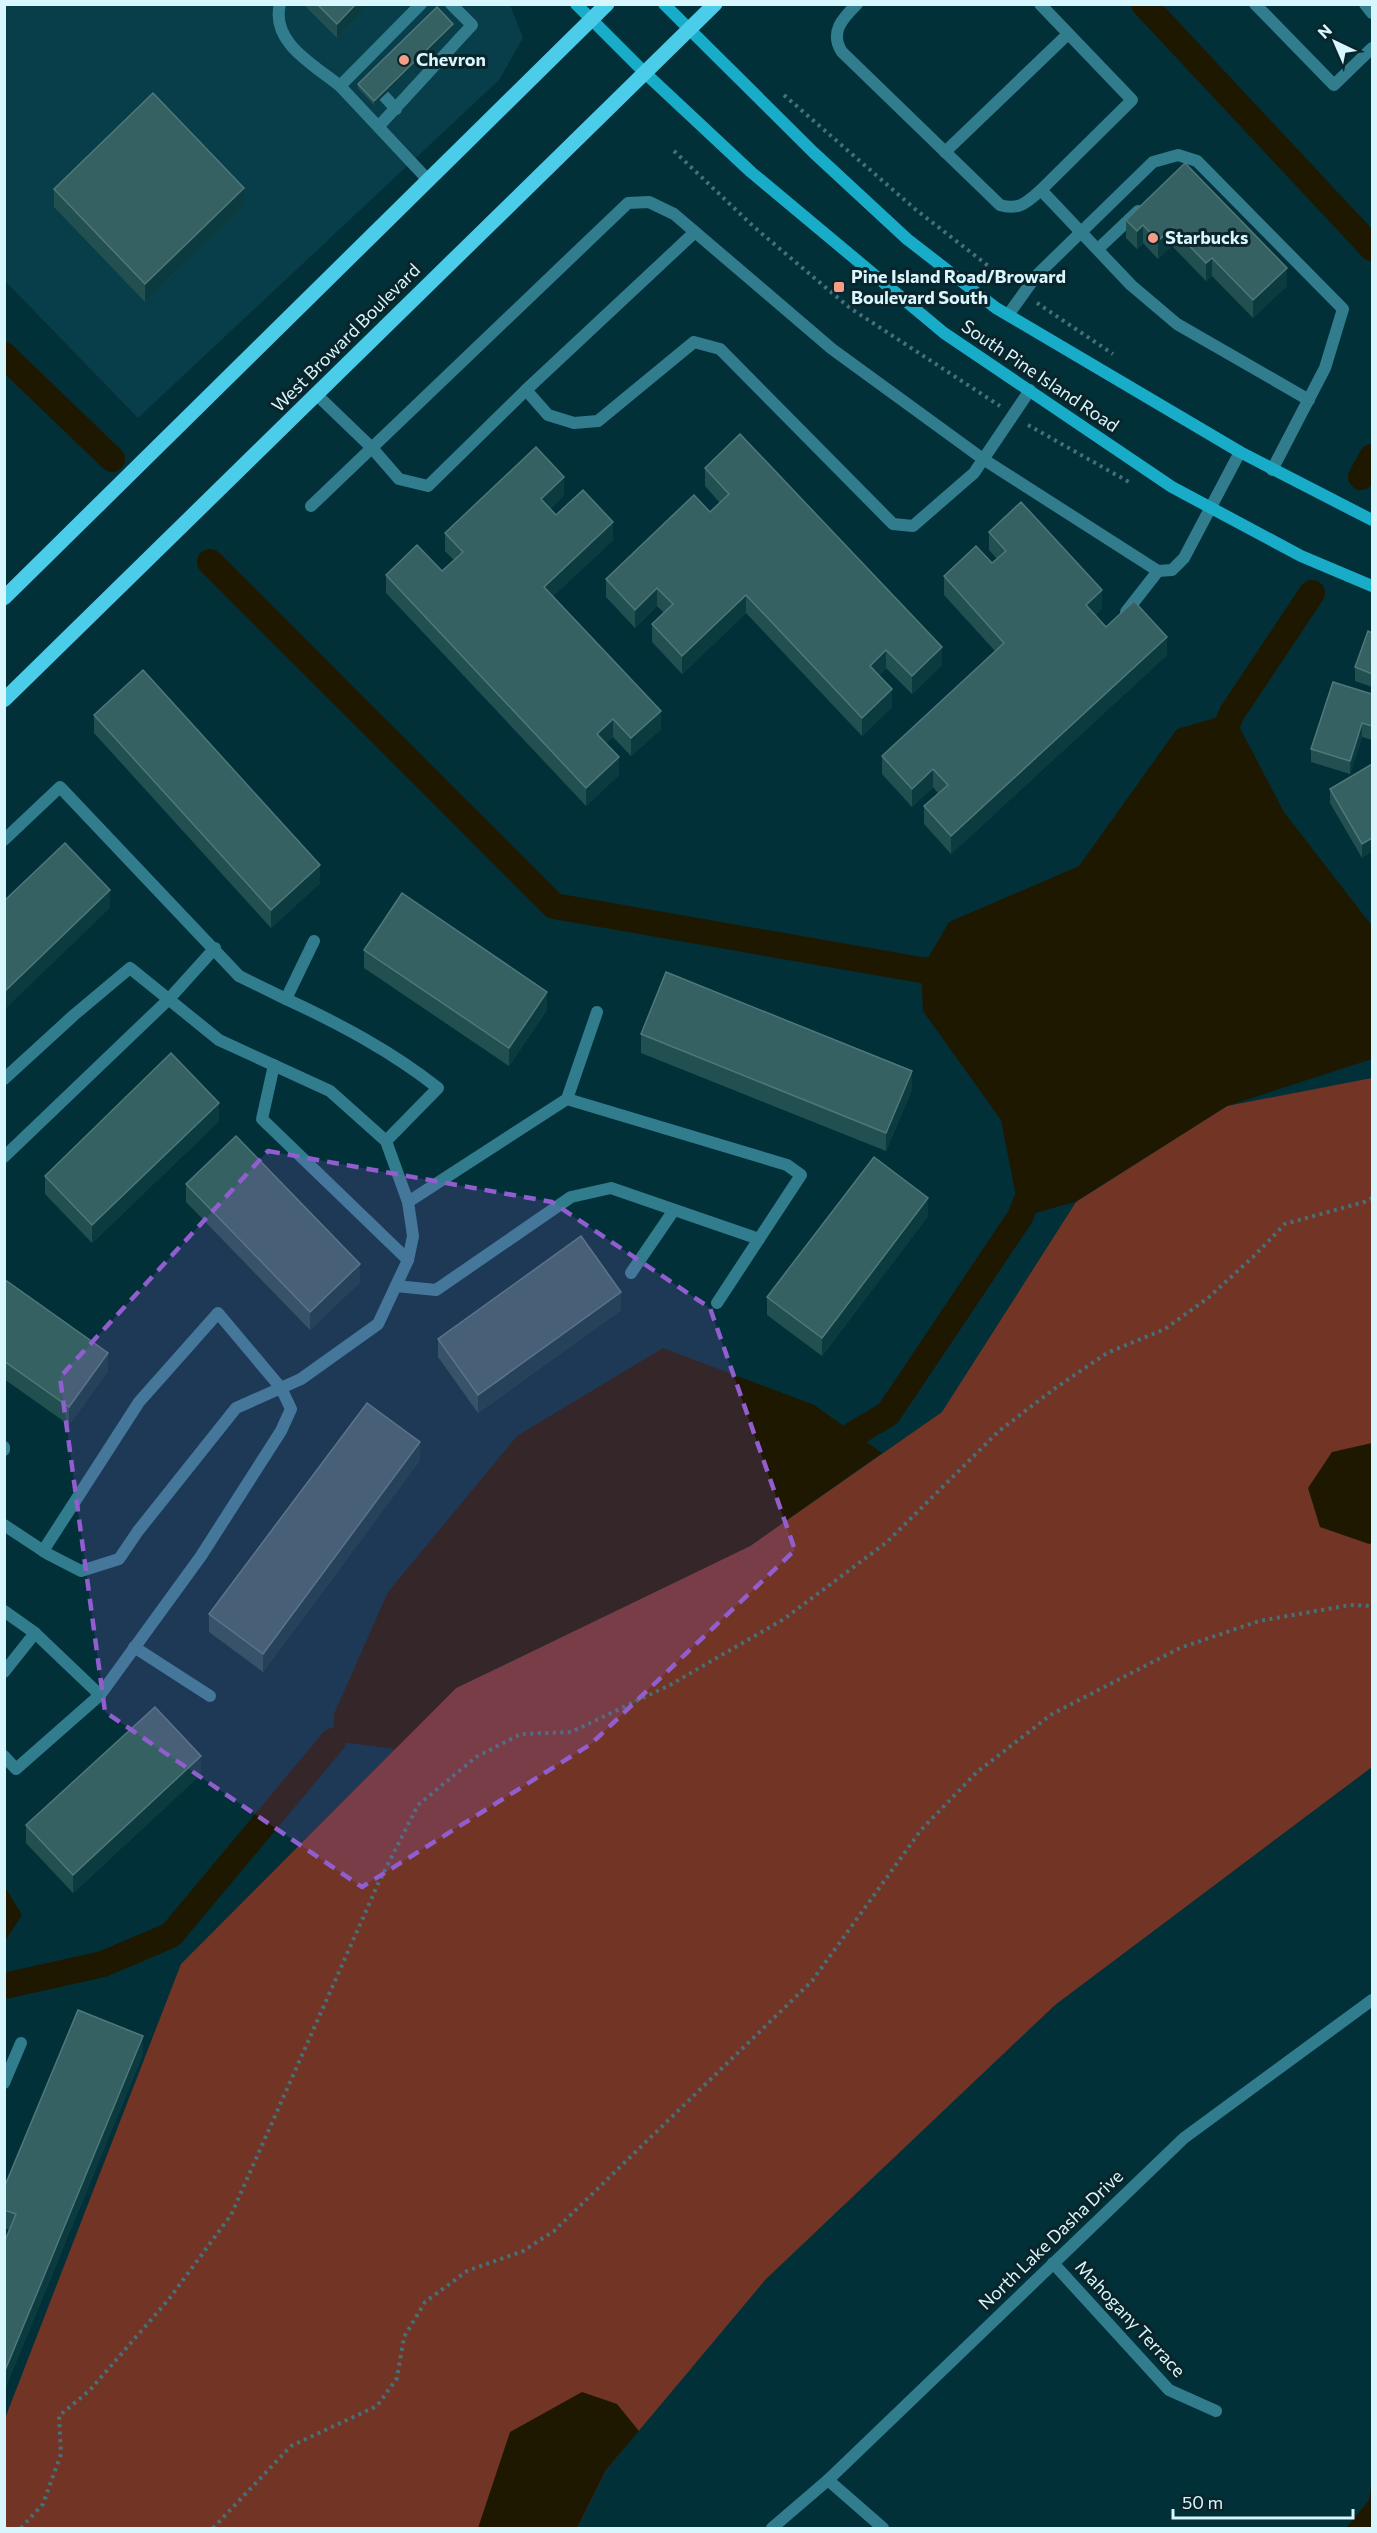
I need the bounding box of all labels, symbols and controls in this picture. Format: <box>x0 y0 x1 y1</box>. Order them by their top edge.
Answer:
north arrow <box>1305 12 1365 72</box>
text: N <box>1313 20 1335 42</box>
place label: Chevron <box>416 48 486 70</box>
marker: Chevron <box>397 53 411 67</box>
place label: Starbucks <box>1165 226 1249 248</box>
marker: Starbucks <box>1146 231 1160 245</box>
street label: West Broward Boulevard <box>266 258 424 416</box>
place label: Pine Island Road/Broward Boulevard South <box>851 265 1066 308</box>
marker: Pine Island Road/Broward Boulevard South <box>832 280 846 294</box>
street label: South Pine Island Road <box>958 314 1123 436</box>
street label: North Lake Dasha Drive <box>974 2165 1127 2314</box>
street label: Mahogany Terrace <box>1071 2256 1190 2381</box>
scale bar <box>1173 2482 1353 2520</box>
text: 50 m <box>1182 2491 1223 2513</box>

